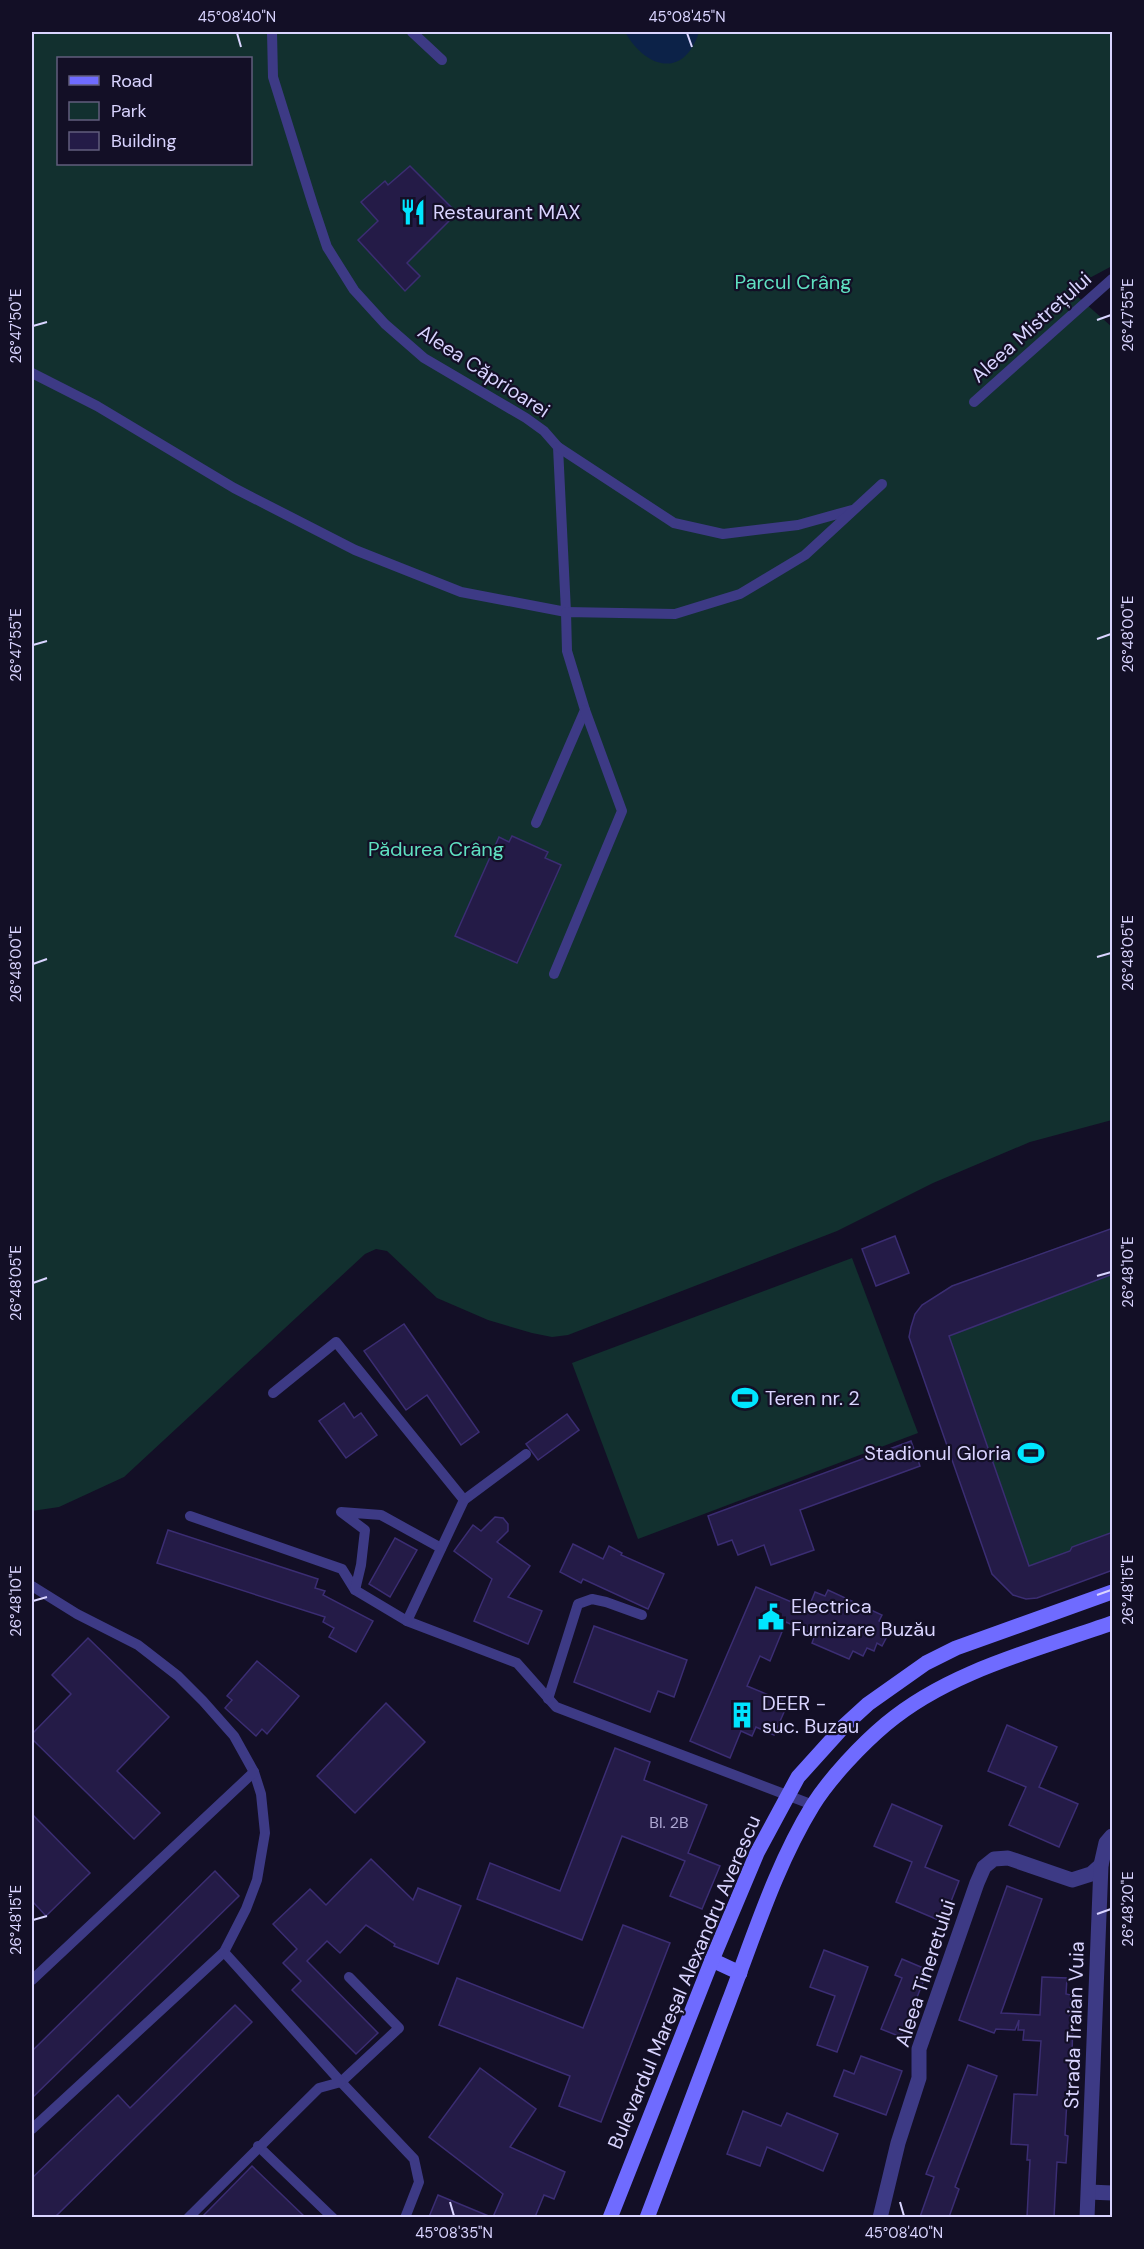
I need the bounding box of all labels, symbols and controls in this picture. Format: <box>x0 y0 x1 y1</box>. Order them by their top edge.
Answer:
text: 45°08'40"N <box>198 7 276 27</box>
text: 45°08'45"N <box>648 7 726 27</box>
legend <box>57 57 252 165</box>
text: Road <box>111 69 153 93</box>
text: Park <box>111 99 147 123</box>
text: Building <box>111 129 176 153</box>
restaurant icon: Restaurant MAX <box>398 197 428 227</box>
place label: Restaurant MAX <box>433 199 581 225</box>
street label: Aleea Mistrețului <box>965 266 1097 388</box>
park label: Parcul Crâng <box>735 269 851 295</box>
text: 26°47'55"E <box>1118 278 1138 352</box>
text: 26°47'50"E <box>6 289 26 363</box>
street label: Aleea Căprioarei <box>413 319 555 423</box>
text: 26°48'00"E <box>1118 595 1138 673</box>
text: 26°47'55"E <box>6 608 26 682</box>
park label: Pădurea Crâng <box>368 836 504 862</box>
text: 26°48'05"E <box>1118 915 1138 991</box>
text: 26°48'00"E <box>6 925 26 1003</box>
text: 26°48'10"E <box>1118 1236 1138 1308</box>
text: 26°48'05"E <box>6 1245 26 1321</box>
sports icon: Teren nr. 2 <box>730 1383 760 1413</box>
place label: Teren nr. 2 <box>765 1385 860 1411</box>
sports icon: Stadionul Gloria <box>1016 1438 1046 1468</box>
place label: Stadionul Gloria <box>864 1440 1011 1466</box>
text: 26°48'15"E <box>1118 1555 1138 1625</box>
text: 26°48'10"E <box>6 1565 26 1637</box>
place label: Electrica Furnizare Buzău <box>791 1593 936 1642</box>
public building icon: Electrica Furnizare Buzău <box>756 1602 786 1632</box>
place label: DEER - suc. Buzau <box>762 1690 859 1739</box>
building icon: DEER - suc. Buzau <box>727 1700 757 1730</box>
street label: Bulevardul Mareșal Alexandru Averescu <box>602 1811 766 2153</box>
house number: Bl. 2B <box>649 1812 689 1833</box>
text: 26°48'20"E <box>1118 1871 1138 1947</box>
text: 26°48'15"E <box>6 1885 26 1955</box>
street label: Aleea Tineretului <box>889 1896 961 2050</box>
street label: Strada Traian Vuia <box>1058 1941 1090 2109</box>
text: 45°08'35"N <box>415 2223 493 2243</box>
text: 45°08'40"N <box>865 2223 943 2243</box>

